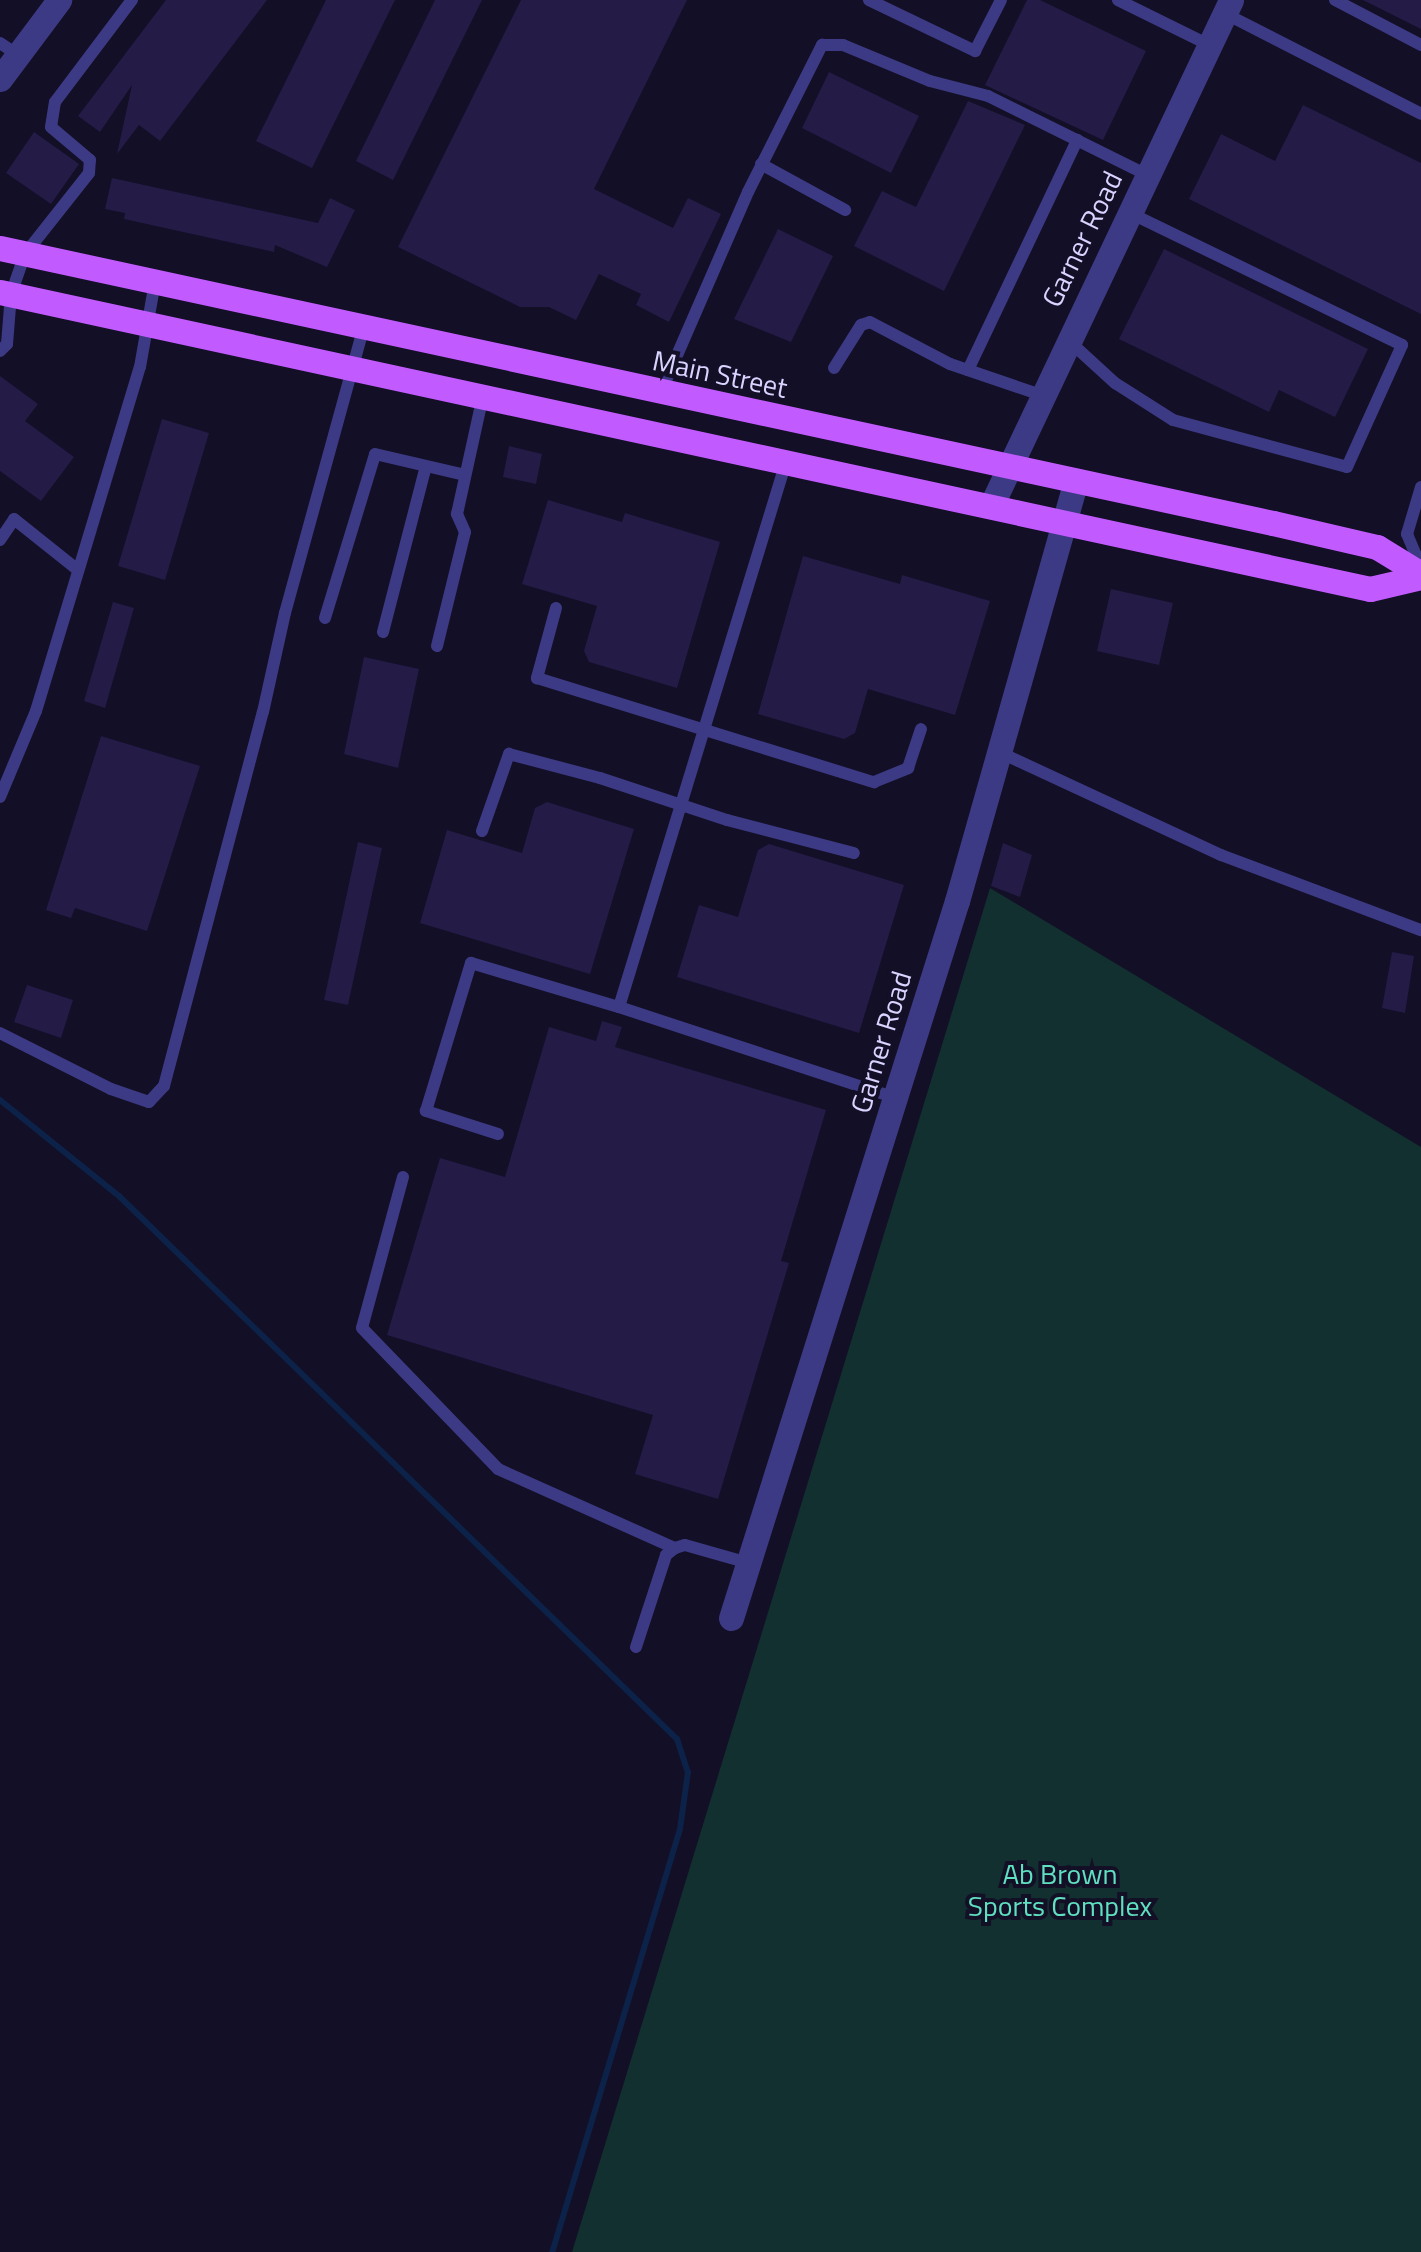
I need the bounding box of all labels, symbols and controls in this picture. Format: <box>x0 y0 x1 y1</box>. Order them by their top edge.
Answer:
street label: Garner Road <box>1035 166 1129 312</box>
street label: Main Street <box>649 343 791 405</box>
street label: Garner Road <box>844 967 918 1117</box>
park label: Ab Brown Sports Complex <box>968 1857 1152 1923</box>

